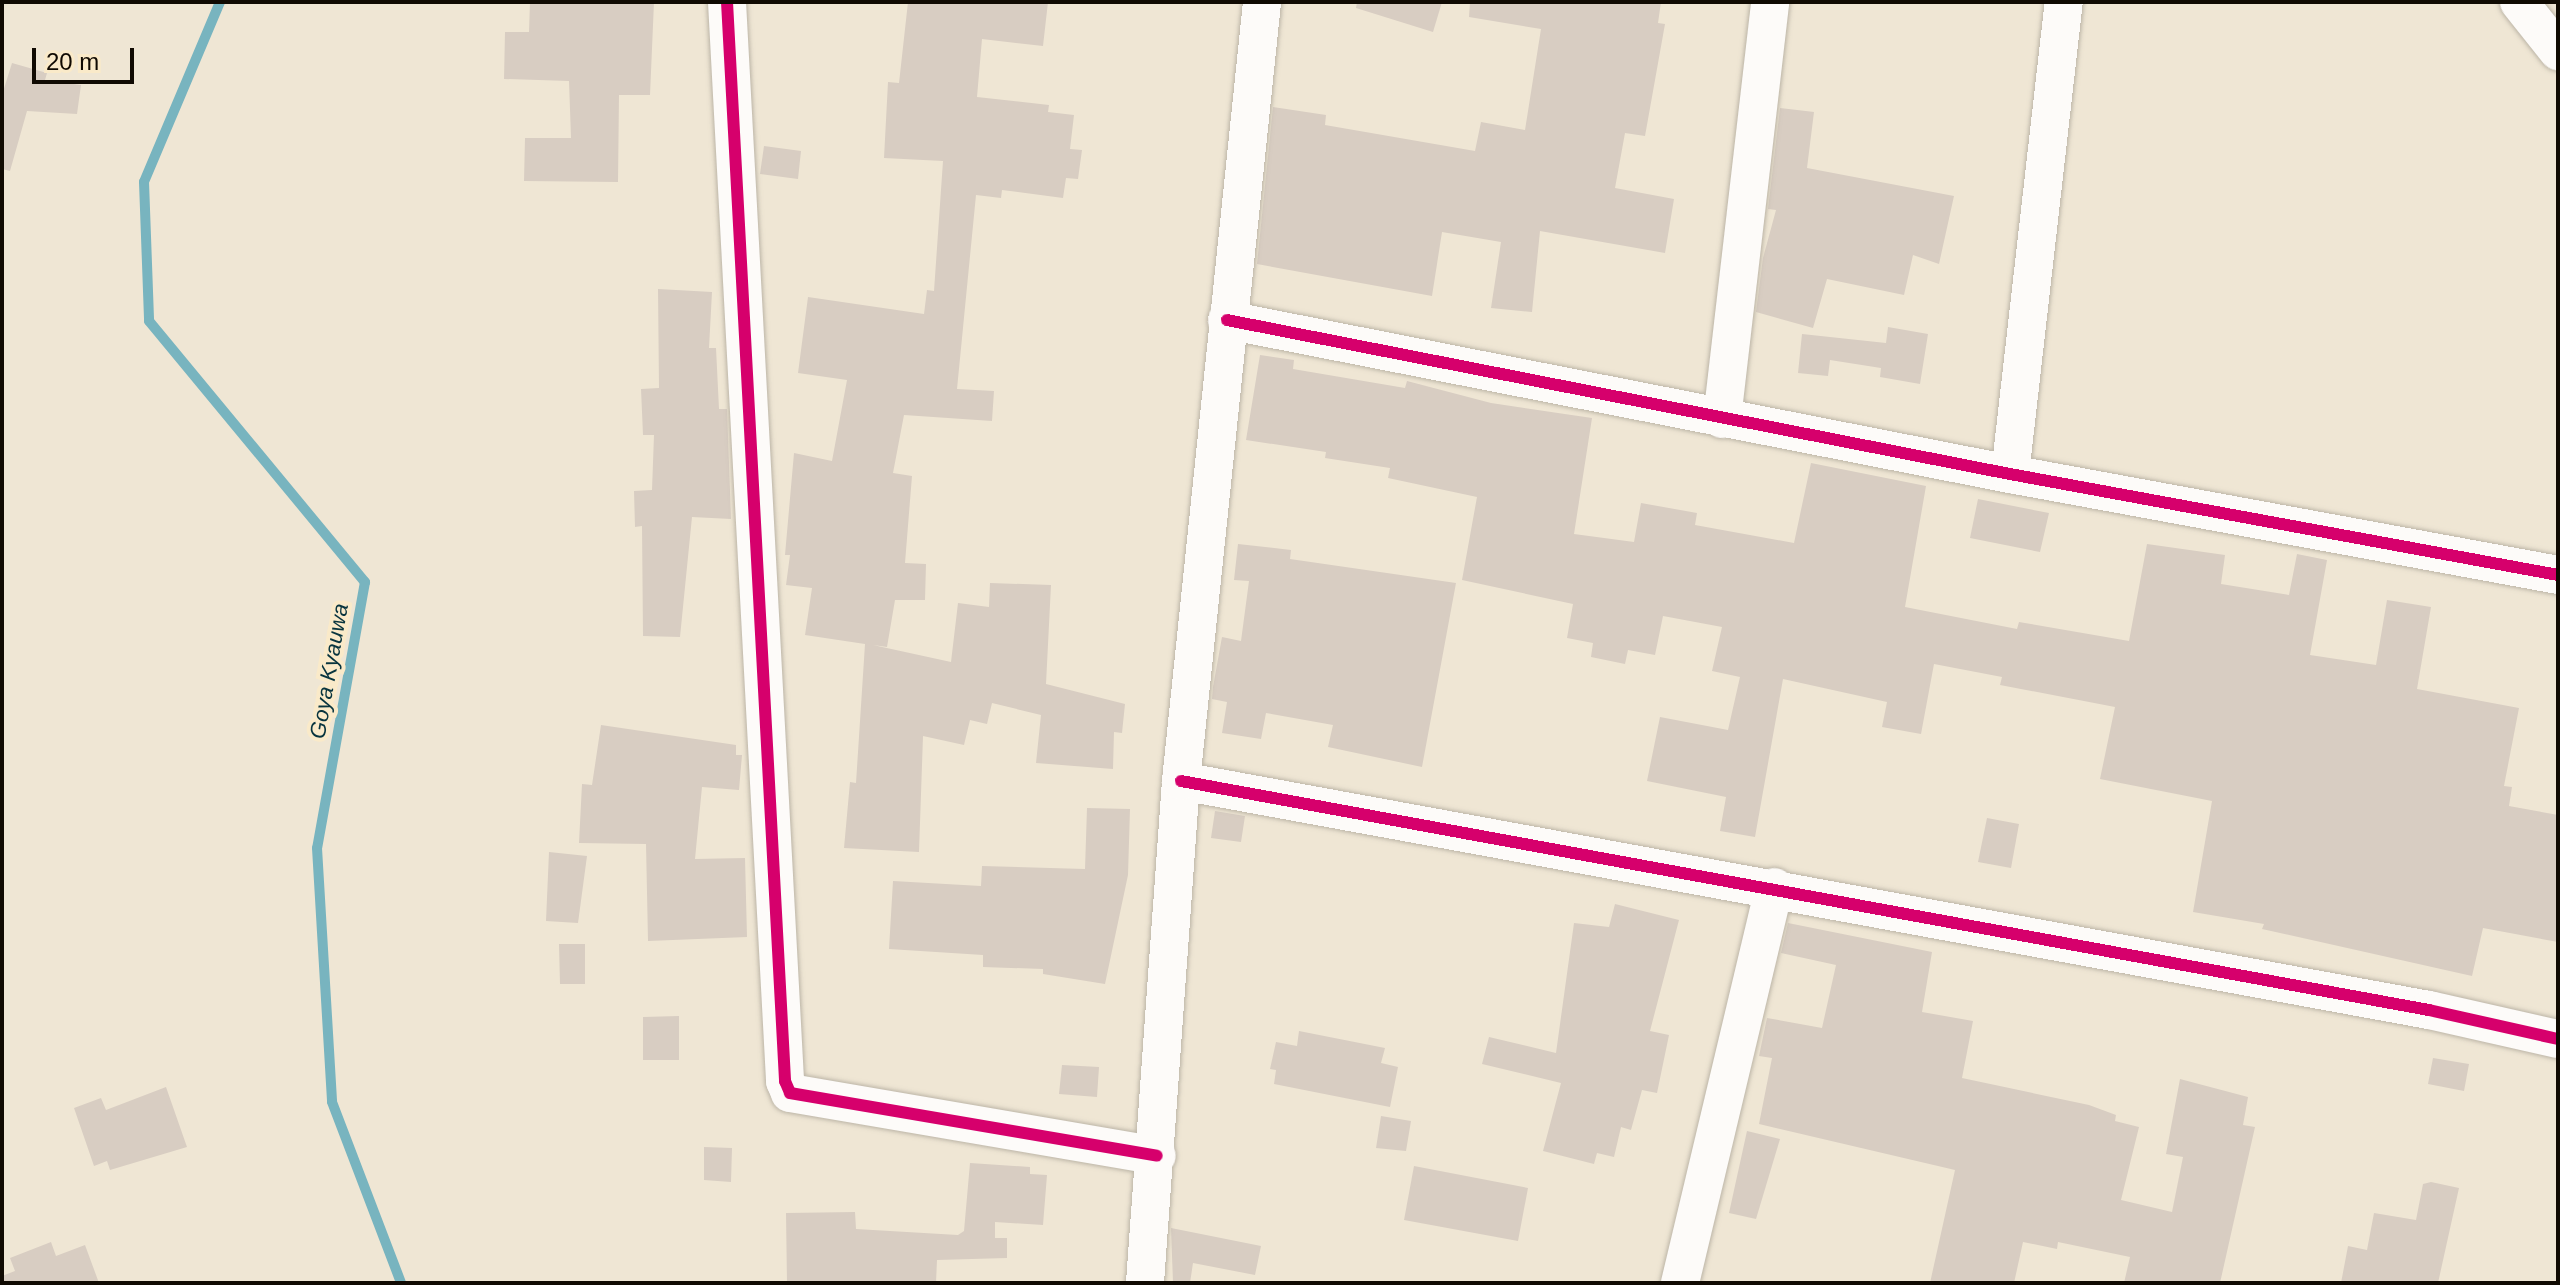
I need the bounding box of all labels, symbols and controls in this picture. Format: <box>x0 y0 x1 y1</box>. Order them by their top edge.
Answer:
scale bar <box>36 32 138 82</box>
text: 20 m <box>46 48 99 75</box>
water label: Goya Kyauwa <box>304 601 354 741</box>

